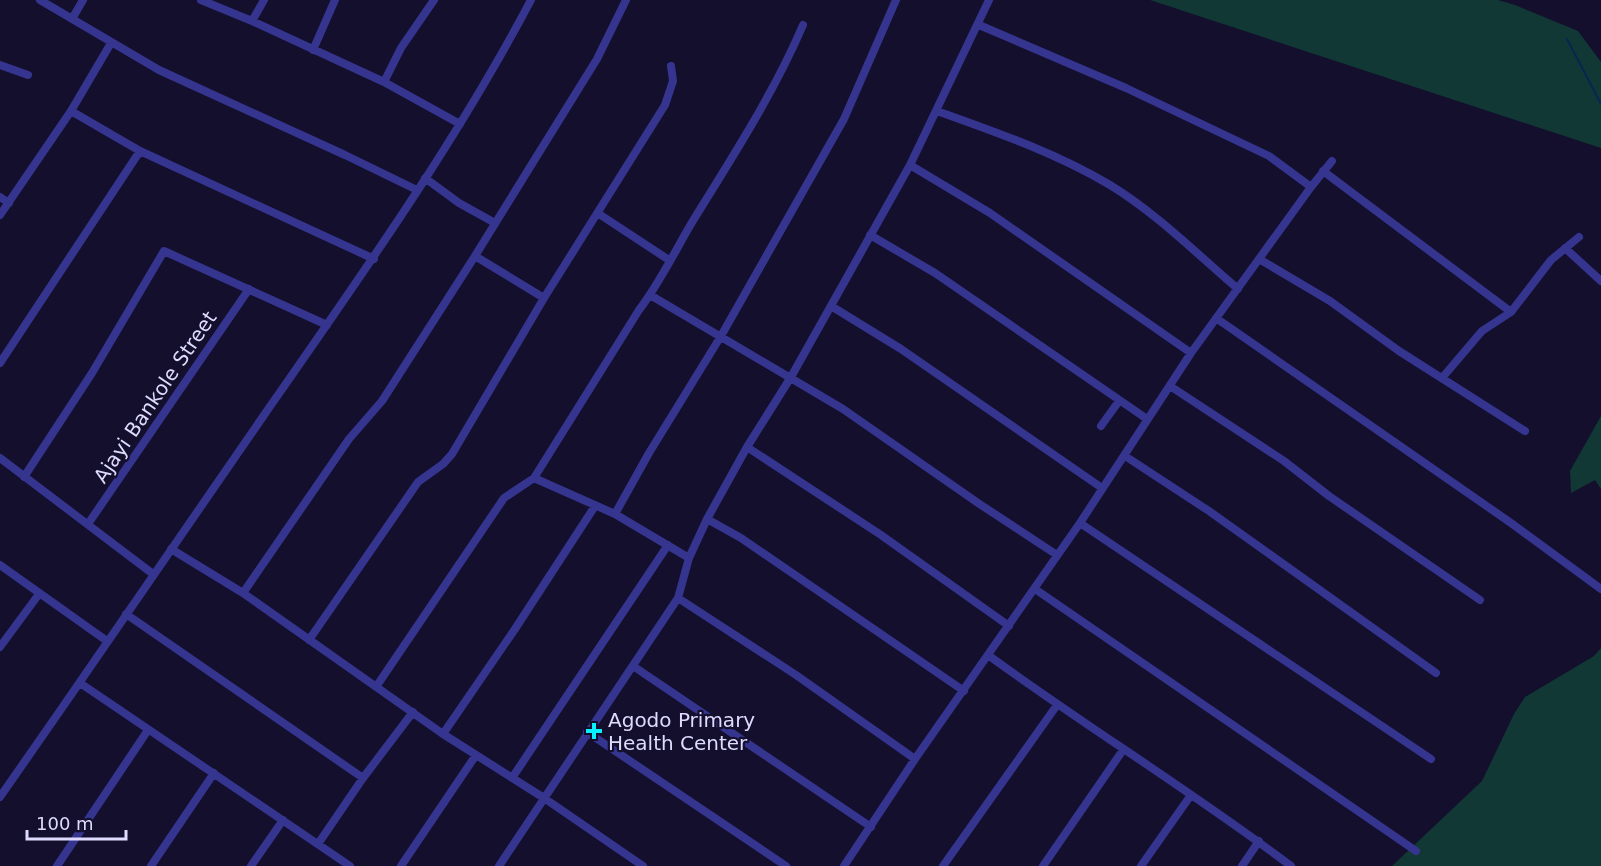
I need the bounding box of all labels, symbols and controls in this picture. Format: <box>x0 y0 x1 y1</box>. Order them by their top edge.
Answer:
street label: Ajayi Bankole Street <box>89 306 222 487</box>
place label: Agodo Primary Health Center <box>608 708 755 755</box>
marker: Agodo Primary Health Center <box>585 722 603 740</box>
scale bar <box>27 803 126 841</box>
text: 100 m <box>36 813 94 834</box>

